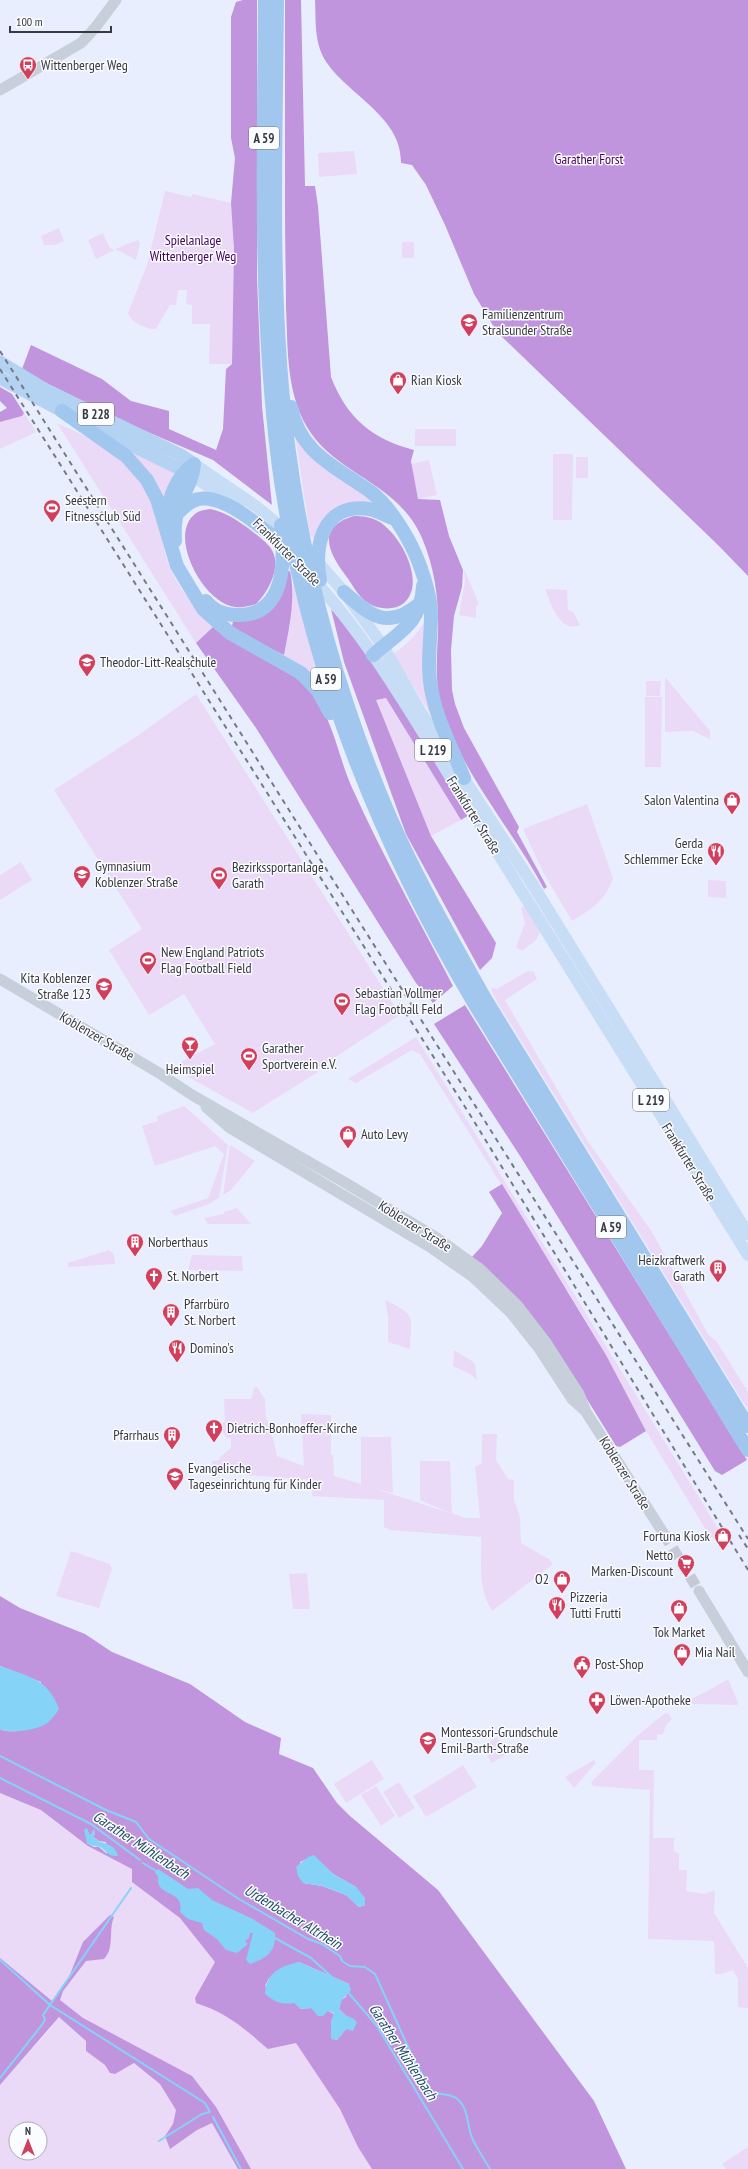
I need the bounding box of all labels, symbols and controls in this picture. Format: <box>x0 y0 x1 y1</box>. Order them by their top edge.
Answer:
scale bar <box>10 8 111 34</box>
text: 100 m <box>16 14 43 29</box>
bus stop icon: Wittenberger Weg <box>18 55 38 80</box>
place label: Wittenberger Weg <box>41 56 128 74</box>
road number: A 59 <box>249 127 279 149</box>
park label: Garather Forst <box>555 150 624 168</box>
park label: Spielanlage Wittenberger Weg <box>150 231 236 265</box>
place label: Familienzentrum Stralsunder Straße <box>482 305 572 339</box>
school or university icon: Familienzentrum Stralsunder Straße <box>459 312 479 337</box>
shop icon: Rian Kiosk <box>388 370 408 395</box>
place label: Rian Kiosk <box>411 371 462 389</box>
road number: B 228 <box>78 403 114 425</box>
place label: Seestern Fitnessclub Süd <box>65 491 141 525</box>
sports icon: Seestern Fitnessclub Süd <box>42 498 62 523</box>
street label: Frankfurter Straße <box>249 514 325 590</box>
school or university icon: Theodor-Litt-Realschule <box>77 652 97 677</box>
place label: Theodor-Litt-Realschule <box>100 653 216 671</box>
road number: A 59 <box>311 668 341 690</box>
road number: L 219 <box>415 739 451 761</box>
street label: Frankfurter Straße <box>443 773 505 858</box>
shop icon: Salon Valentina <box>722 790 742 815</box>
place label: Salon Valentina <box>644 791 719 809</box>
place label: Gerda Schlemmer Ecke <box>624 834 703 868</box>
restaurant icon: Gerda Schlemmer Ecke <box>706 841 726 866</box>
place label: Gymnasium Koblenzer Straße <box>95 857 178 891</box>
place label: Bezirkssportanlage Garath <box>232 858 324 892</box>
school or university icon: Gymnasium Koblenzer Straße <box>72 864 92 889</box>
sports icon: Bezirkssportanlage Garath <box>209 865 229 890</box>
place label: New England Patriots Flag Football Field <box>161 943 265 977</box>
sports icon: New England Patriots Flag Football Field <box>138 950 158 975</box>
place label: Kita Koblenzer Straße 123 <box>20 969 91 1003</box>
school or university icon: Kita Koblenzer Straße 123 <box>94 976 114 1001</box>
place label: Sebastian Vollmer Flag Football Feld <box>355 984 442 1018</box>
sports icon: Sebastian Vollmer Flag Football Feld <box>332 991 352 1016</box>
street label: Koblenzer Straße <box>57 1007 138 1065</box>
bar icon: Heimspiel <box>180 1035 200 1060</box>
place label: Garather Sportverein e.V. <box>262 1039 337 1073</box>
sports icon: Garather Sportverein e.V. <box>239 1046 259 1071</box>
place label: Heimspiel <box>166 1060 215 1078</box>
road number: L 219 <box>633 1089 669 1111</box>
street label: Frankfurter Straße <box>658 1120 720 1205</box>
shop icon: Auto Levy <box>338 1124 358 1149</box>
place label: Auto Levy <box>361 1125 409 1143</box>
street label: Koblenzer Straße <box>375 1196 455 1256</box>
road number: A 59 <box>596 1216 626 1238</box>
building icon: Norberthaus <box>125 1232 145 1257</box>
place label: Norberthaus <box>148 1233 208 1251</box>
place label: Heizkraftwerk Garath <box>638 1251 706 1285</box>
building icon: Heizkraftwerk Garath <box>708 1258 728 1283</box>
church icon: St. Norbert <box>144 1266 164 1291</box>
place label: St. Norbert <box>167 1267 219 1285</box>
place label: Pfarrbüro St. Norbert <box>184 1295 236 1329</box>
building icon: Pfarrbüro St. Norbert <box>161 1302 181 1327</box>
restaurant icon: Domino's <box>167 1338 187 1363</box>
place label: Domino's <box>190 1339 234 1357</box>
church icon: Dietrich-Bonhoeffer-Kirche <box>204 1418 224 1443</box>
place label: Dietrich-Bonhoeffer-Kirche <box>227 1419 358 1437</box>
building icon: Pfarrhaus <box>162 1425 182 1450</box>
place label: Pfarrhaus <box>113 1426 159 1444</box>
street label: Koblenzer Straße <box>595 1433 655 1513</box>
place label: Evangelische Tageseinrichtung für Kinder <box>188 1459 322 1493</box>
school or university icon: Evangelische Tageseinrichtung für Kinder <box>165 1466 185 1491</box>
shop icon: Fortuna Kiosk <box>713 1526 733 1551</box>
place label: Fortuna Kiosk <box>643 1527 711 1545</box>
place label: Netto Marken-Discount <box>591 1546 673 1580</box>
supermarket icon: Netto Marken-Discount <box>676 1553 696 1578</box>
shop icon: O2 <box>552 1569 572 1594</box>
place label: O2 <box>535 1570 549 1588</box>
place label: Pizzeria Tutti Frutti <box>570 1588 621 1622</box>
restaurant icon: Pizzeria Tutti Frutti <box>547 1595 567 1620</box>
shop icon: Tok Market <box>669 1598 689 1623</box>
place label: Tok Market <box>653 1623 705 1641</box>
shop icon: Mia Nail <box>672 1642 692 1667</box>
place label: Mia Nail <box>695 1643 736 1661</box>
public building icon: Post-Shop <box>572 1654 592 1679</box>
place label: Post-Shop <box>595 1655 644 1673</box>
pharmacy icon: Löwen-Apotheke <box>587 1690 607 1715</box>
place label: Löwen-Apotheke <box>610 1691 691 1709</box>
place label: Montessori-Grundschule Emil-Barth-Straße <box>441 1723 558 1757</box>
school or university icon: Montessori-Grundschule Emil-Barth-Straße <box>418 1730 438 1755</box>
water label: Garather Mühlenbach <box>90 1806 194 1884</box>
water label: Urdenbacher Altrhein <box>241 1880 347 1954</box>
water label: Garather Mühlenbach <box>365 2000 442 2105</box>
north arrow <box>8 2121 48 2161</box>
text: N <box>25 2124 31 2138</box>

